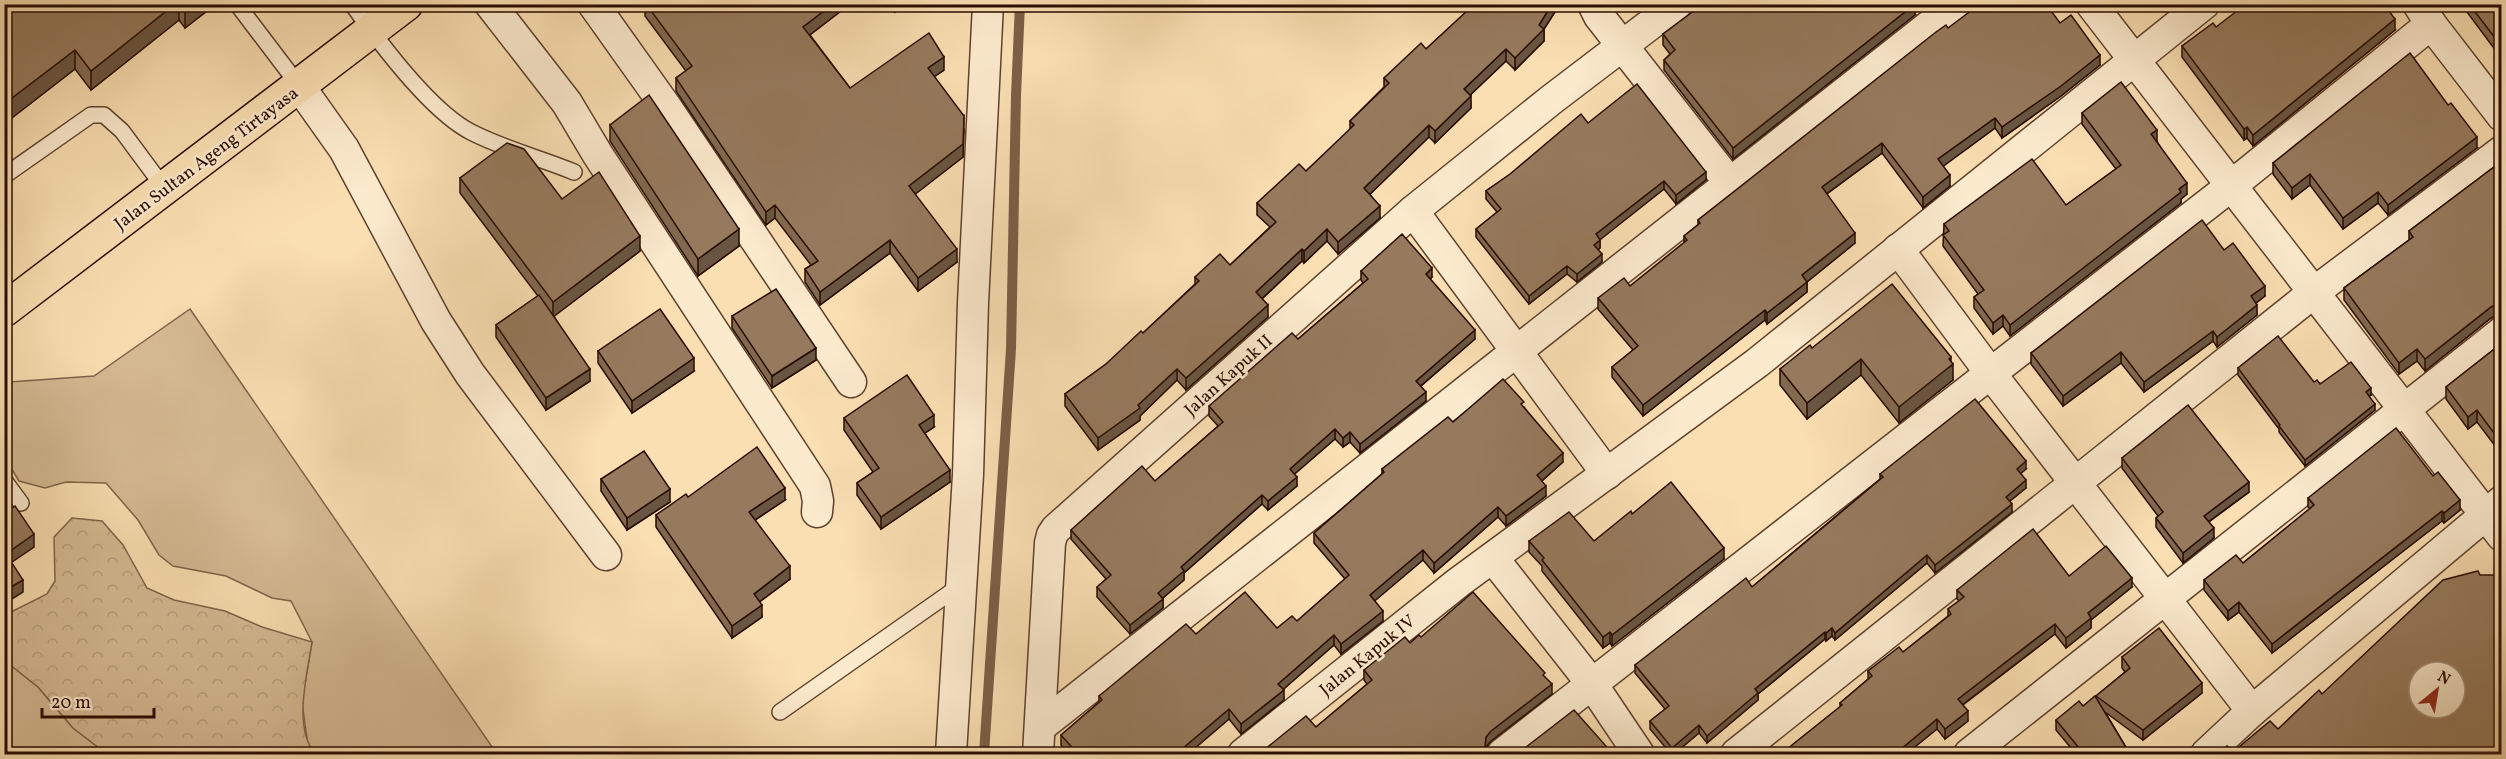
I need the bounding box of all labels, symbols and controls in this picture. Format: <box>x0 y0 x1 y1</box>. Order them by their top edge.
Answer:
street label: Jalan Sultan Ageng Tirtayasa <box>110 82 304 237</box>
street label: Jalan Kapuk II <box>1179 330 1279 423</box>
street label: Jalan Kapuk IV <box>1314 610 1421 703</box>
north arrow <box>2407 660 2467 720</box>
text: N <box>2433 666 2454 691</box>
scale bar <box>42 681 154 719</box>
text: 20 m <box>51 691 91 716</box>

